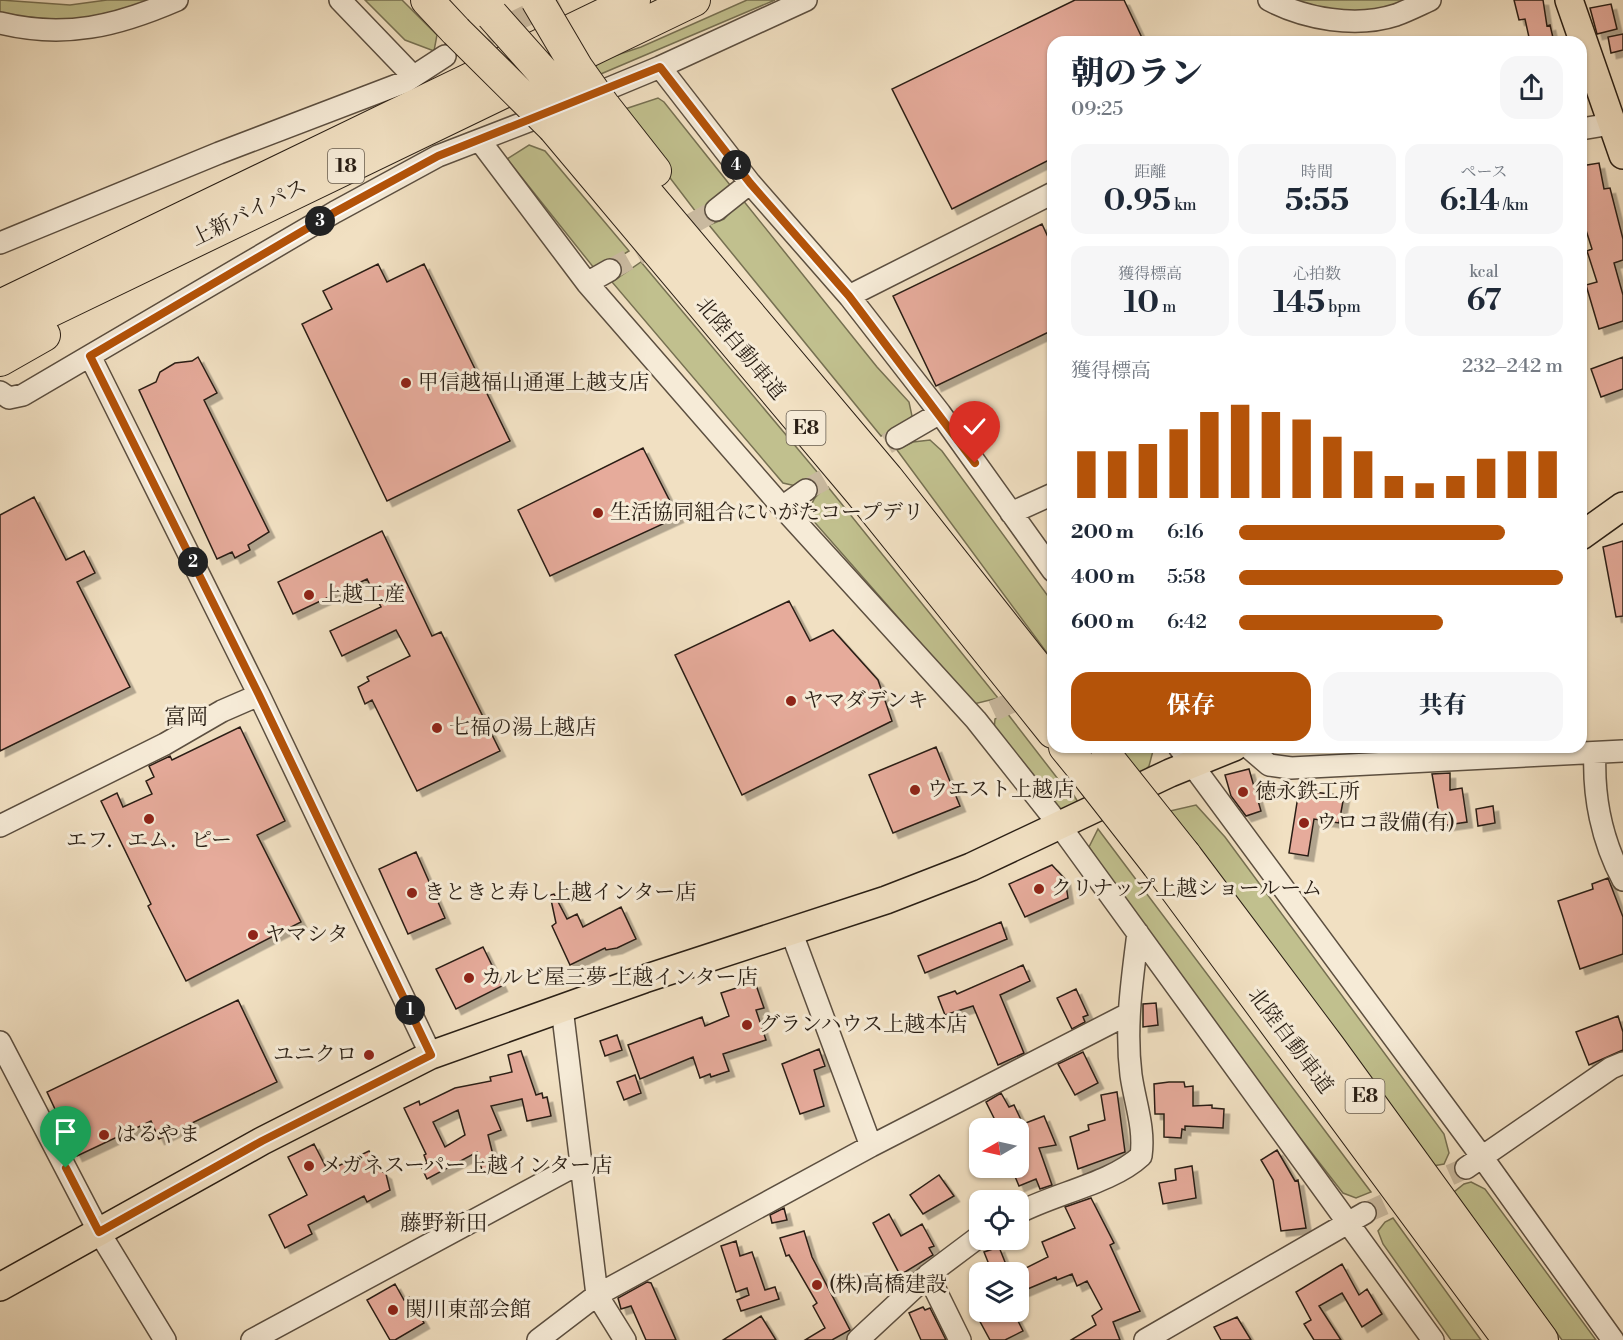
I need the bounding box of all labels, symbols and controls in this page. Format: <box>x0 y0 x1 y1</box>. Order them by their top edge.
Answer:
text: 朝のラン <box>1071 54 1203 95</box>
button: share <box>1500 56 1563 119</box>
text: 09:25 <box>1071 97 1123 122</box>
road number: 18 <box>328 149 364 183</box>
pin: 4 <box>721 150 751 180</box>
text: 4 <box>731 155 741 175</box>
text: 距離 <box>1134 162 1166 182</box>
text: 時間 <box>1301 162 1333 182</box>
text: ペース <box>1460 162 1508 182</box>
street label: 上新バイパス <box>187 174 311 252</box>
text: 0.95 <box>1103 182 1171 220</box>
text: 5:55 <box>1285 182 1349 220</box>
text: 6:14 <box>1439 182 1500 220</box>
text: km <box>1171 195 1197 215</box>
text: /km <box>1500 195 1529 215</box>
pin: 3 <box>305 206 335 236</box>
text: 3 <box>315 211 325 231</box>
text: kcal <box>1469 262 1499 282</box>
text: 獲得標高 <box>1118 264 1182 284</box>
text: 心拍数 <box>1293 264 1341 284</box>
text: 67 <box>1466 282 1502 320</box>
text: 10 <box>1124 284 1159 322</box>
text: 145 <box>1273 284 1325 322</box>
street label: 北陸自動車道 <box>690 292 790 406</box>
text: m <box>1159 297 1176 317</box>
text: bpm <box>1325 297 1361 317</box>
text: 232–242 m <box>1462 354 1563 379</box>
text: 獲得標高 <box>1071 359 1151 384</box>
place label: 甲信越福山通運上越支店 <box>418 370 649 396</box>
marker: 甲信越福山通運上越支店 <box>399 376 413 390</box>
pin <box>949 401 1000 463</box>
icon: check <box>958 410 991 443</box>
road number: E8 <box>786 411 826 445</box>
place label: 生活協同組合にいがたコープデリ <box>610 500 924 526</box>
marker: 生活協同組合にいがたコープデリ <box>591 506 605 520</box>
text: 200 m <box>1071 520 1134 545</box>
text: 6:16 <box>1167 520 1204 545</box>
pin: 2 <box>178 547 208 577</box>
text: 2 <box>188 552 198 572</box>
text: 400 m <box>1071 565 1135 590</box>
text: 5:58 <box>1167 565 1206 590</box>
place label: 上越工産 <box>321 582 405 608</box>
marker: 上越工産 <box>302 588 316 602</box>
text: 600 m <box>1071 610 1134 635</box>
text: 6:42 <box>1167 610 1207 635</box>
button: 保存 <box>1071 672 1311 741</box>
button: 共有 <box>1323 672 1563 741</box>
place label: ヤマダデンキ <box>803 688 929 714</box>
marker: ヤマダデンキ <box>784 694 798 708</box>
district label: 富岡 <box>164 704 208 731</box>
place label: 七福の湯上越店 <box>449 715 596 741</box>
marker: 七福の湯上越店 <box>430 721 444 735</box>
place label: ウエスト上越店 <box>927 777 1074 803</box>
place label: 徳永鉄工所 <box>1255 779 1360 805</box>
marker: ウエスト上越店 <box>908 783 922 797</box>
marker: 徳永鉄工所 <box>1236 785 1250 799</box>
place label: ウロコ設備(有) <box>1316 810 1455 836</box>
marker: エフ．エム．ピー <box>142 812 156 826</box>
marker: ウロコ設備(有) <box>1297 816 1311 830</box>
place label: エフ．エム．ピー <box>66 828 232 854</box>
place label: クリナップ上越ショールーム <box>1051 876 1322 902</box>
place label: きときと寿し上越インター店 <box>424 880 696 906</box>
marker: クリナップ上越ショールーム <box>1032 882 1046 896</box>
marker: きときと寿し上越インター店 <box>405 886 419 900</box>
place label: ヤマシタ <box>265 922 348 948</box>
marker: ヤマシタ <box>246 928 260 942</box>
place label: カルビ屋三夢 上越インター店 <box>481 965 758 991</box>
marker: カルビ屋三夢 上越インター店 <box>462 971 476 985</box>
street label: 北陸自動車道 <box>1242 983 1338 1099</box>
pin: 1 <box>395 995 425 1025</box>
text: 1 <box>406 1000 414 1020</box>
place label: グランハウス上越本店 <box>759 1012 967 1038</box>
marker: グランハウス上越本店 <box>740 1018 754 1032</box>
place label: ユニクロ <box>273 1042 357 1068</box>
marker: ユニクロ <box>362 1048 376 1062</box>
road number: E8 <box>1346 1079 1384 1113</box>
pin <box>40 1106 91 1168</box>
icon: arrive <box>49 1115 82 1148</box>
north arrow <box>969 1118 1029 1178</box>
map controls <box>969 1118 1029 1322</box>
place label: はるやま <box>116 1122 200 1148</box>
marker: はるやま <box>97 1128 111 1142</box>
place label: メガネスーパー上越インター店 <box>321 1153 612 1179</box>
marker: メガネスーパー上越インター店 <box>302 1159 316 1173</box>
button: locate <box>969 1190 1029 1250</box>
district label: 藤野新田 <box>400 1210 488 1237</box>
button: layers <box>969 1262 1029 1322</box>
place label: (株)高橋建設 <box>829 1272 947 1298</box>
marker: (株)高橋建設 <box>810 1278 824 1292</box>
place label: 関川東部会館 <box>405 1297 531 1323</box>
marker: 関川東部会館 <box>386 1303 400 1317</box>

